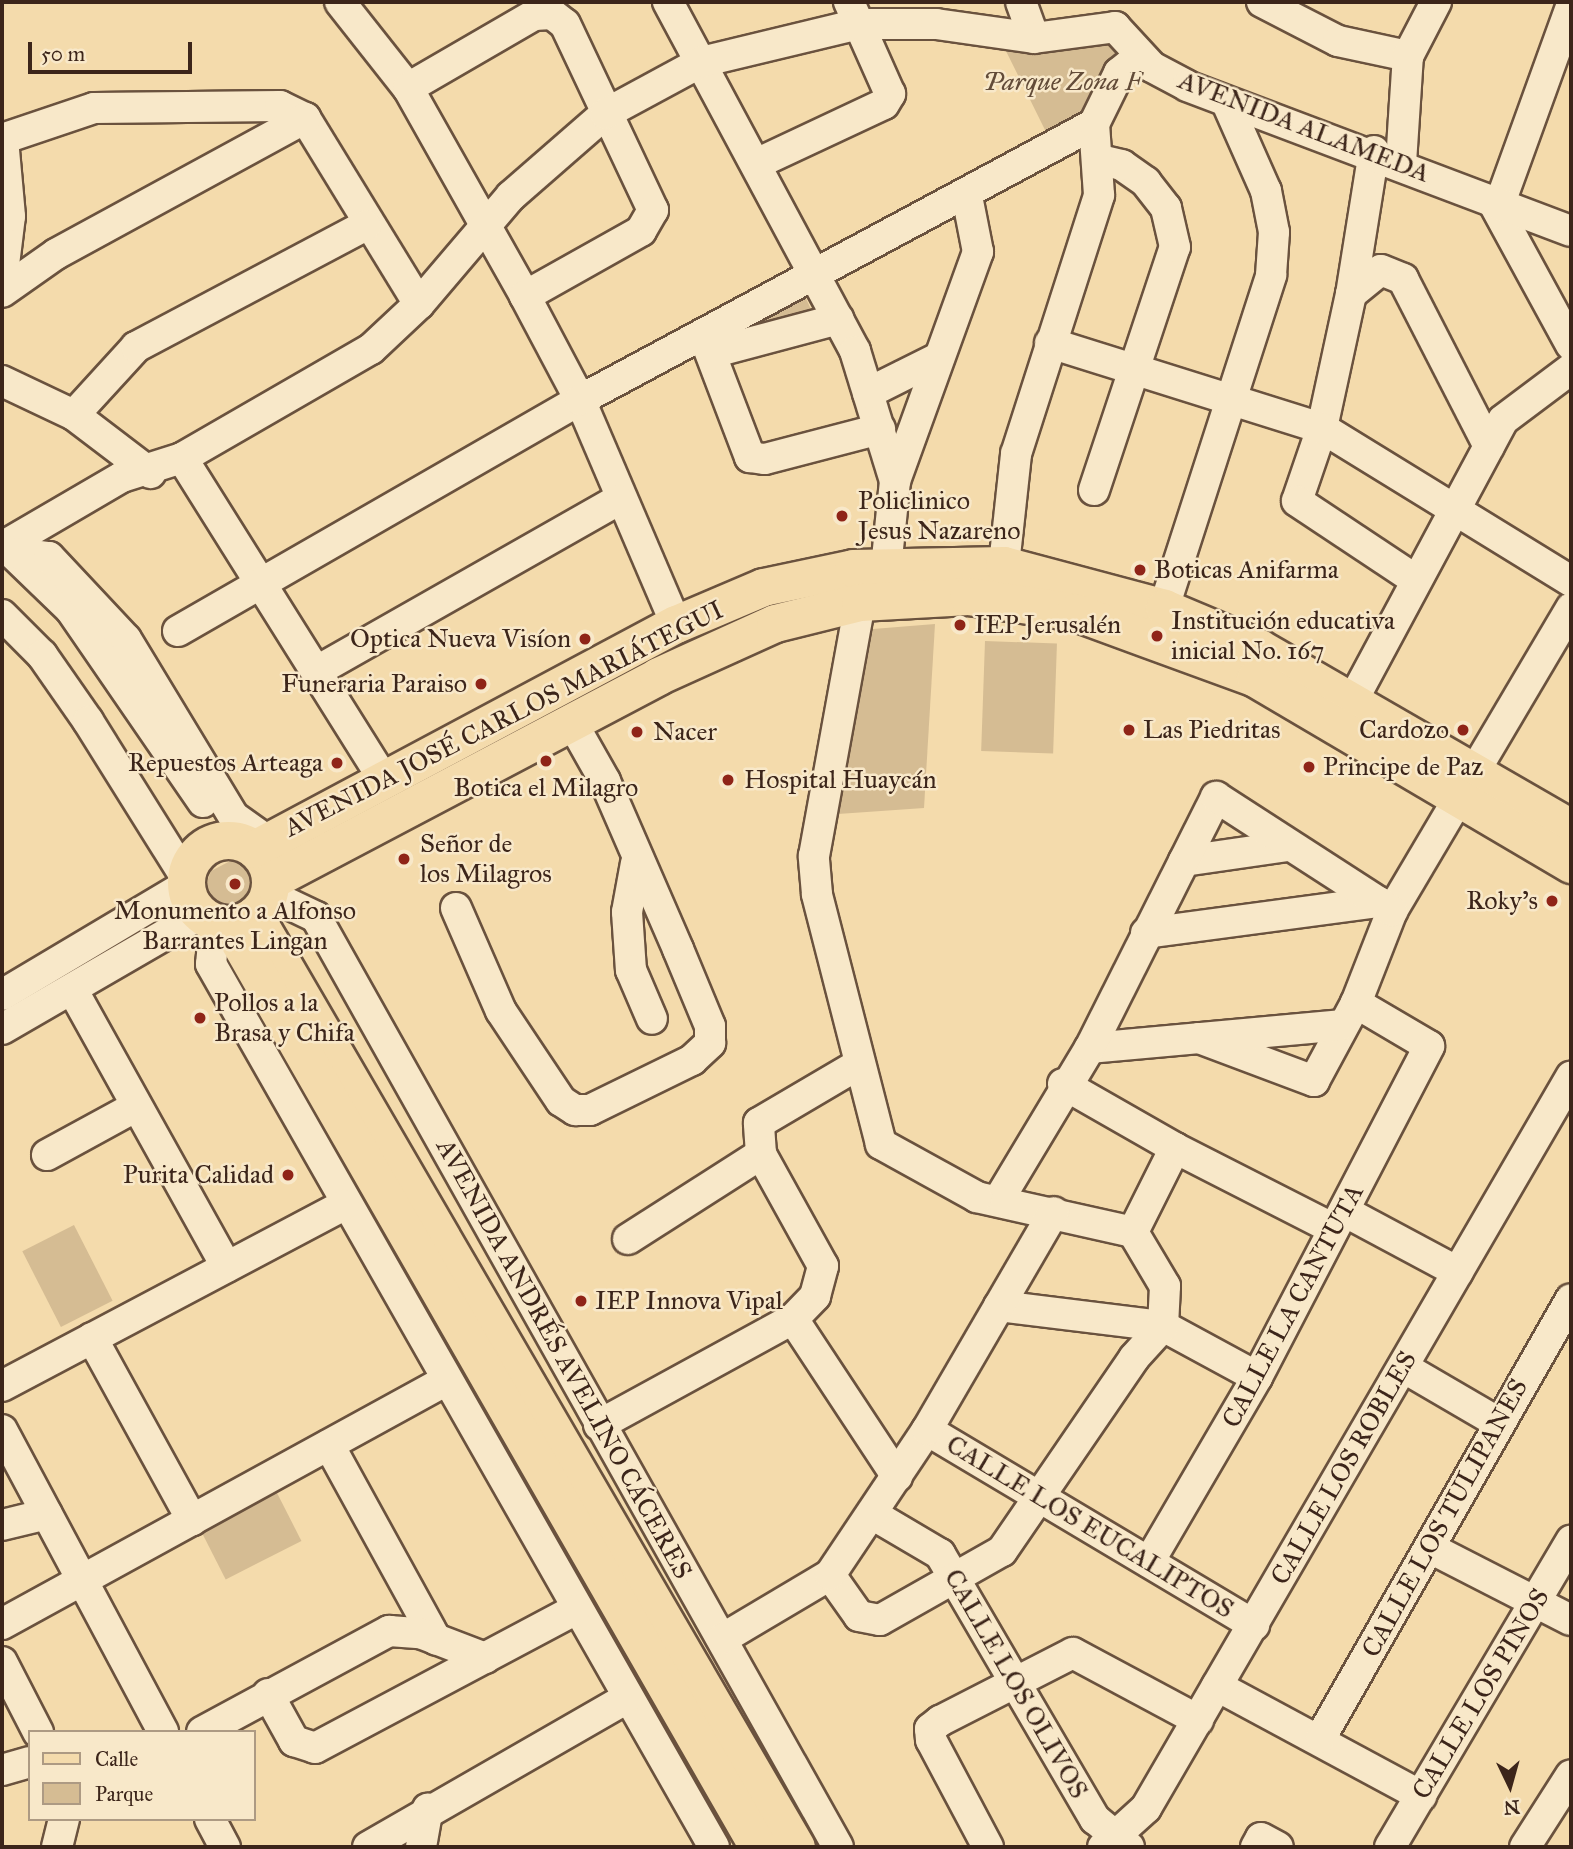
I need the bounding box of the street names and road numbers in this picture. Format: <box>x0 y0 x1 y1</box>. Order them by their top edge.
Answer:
street label: AVENIDA ALAMEDA <box>1174 65 1434 189</box>
street label: AVENIDA JOSÉ CARLOS MARIÁTEGUI <box>279 594 729 844</box>
street label: AVENIDA ANDRÉS AVELINO CÁCERES <box>430 1133 698 1585</box>
street label: CALLE LA CANTUTA <box>1216 1179 1370 1433</box>
street label: CALLE LOS ROBLES <box>1264 1346 1424 1590</box>
street label: CALLE LOS TULIPANES <box>1355 1373 1535 1663</box>
street label: CALLE LOS EUCALIPTOS <box>941 1429 1239 1625</box>
street label: CALLE LOS OLIVOS <box>938 1564 1094 1804</box>
street label: CALLE LOS PINOS <box>1406 1583 1556 1805</box>

